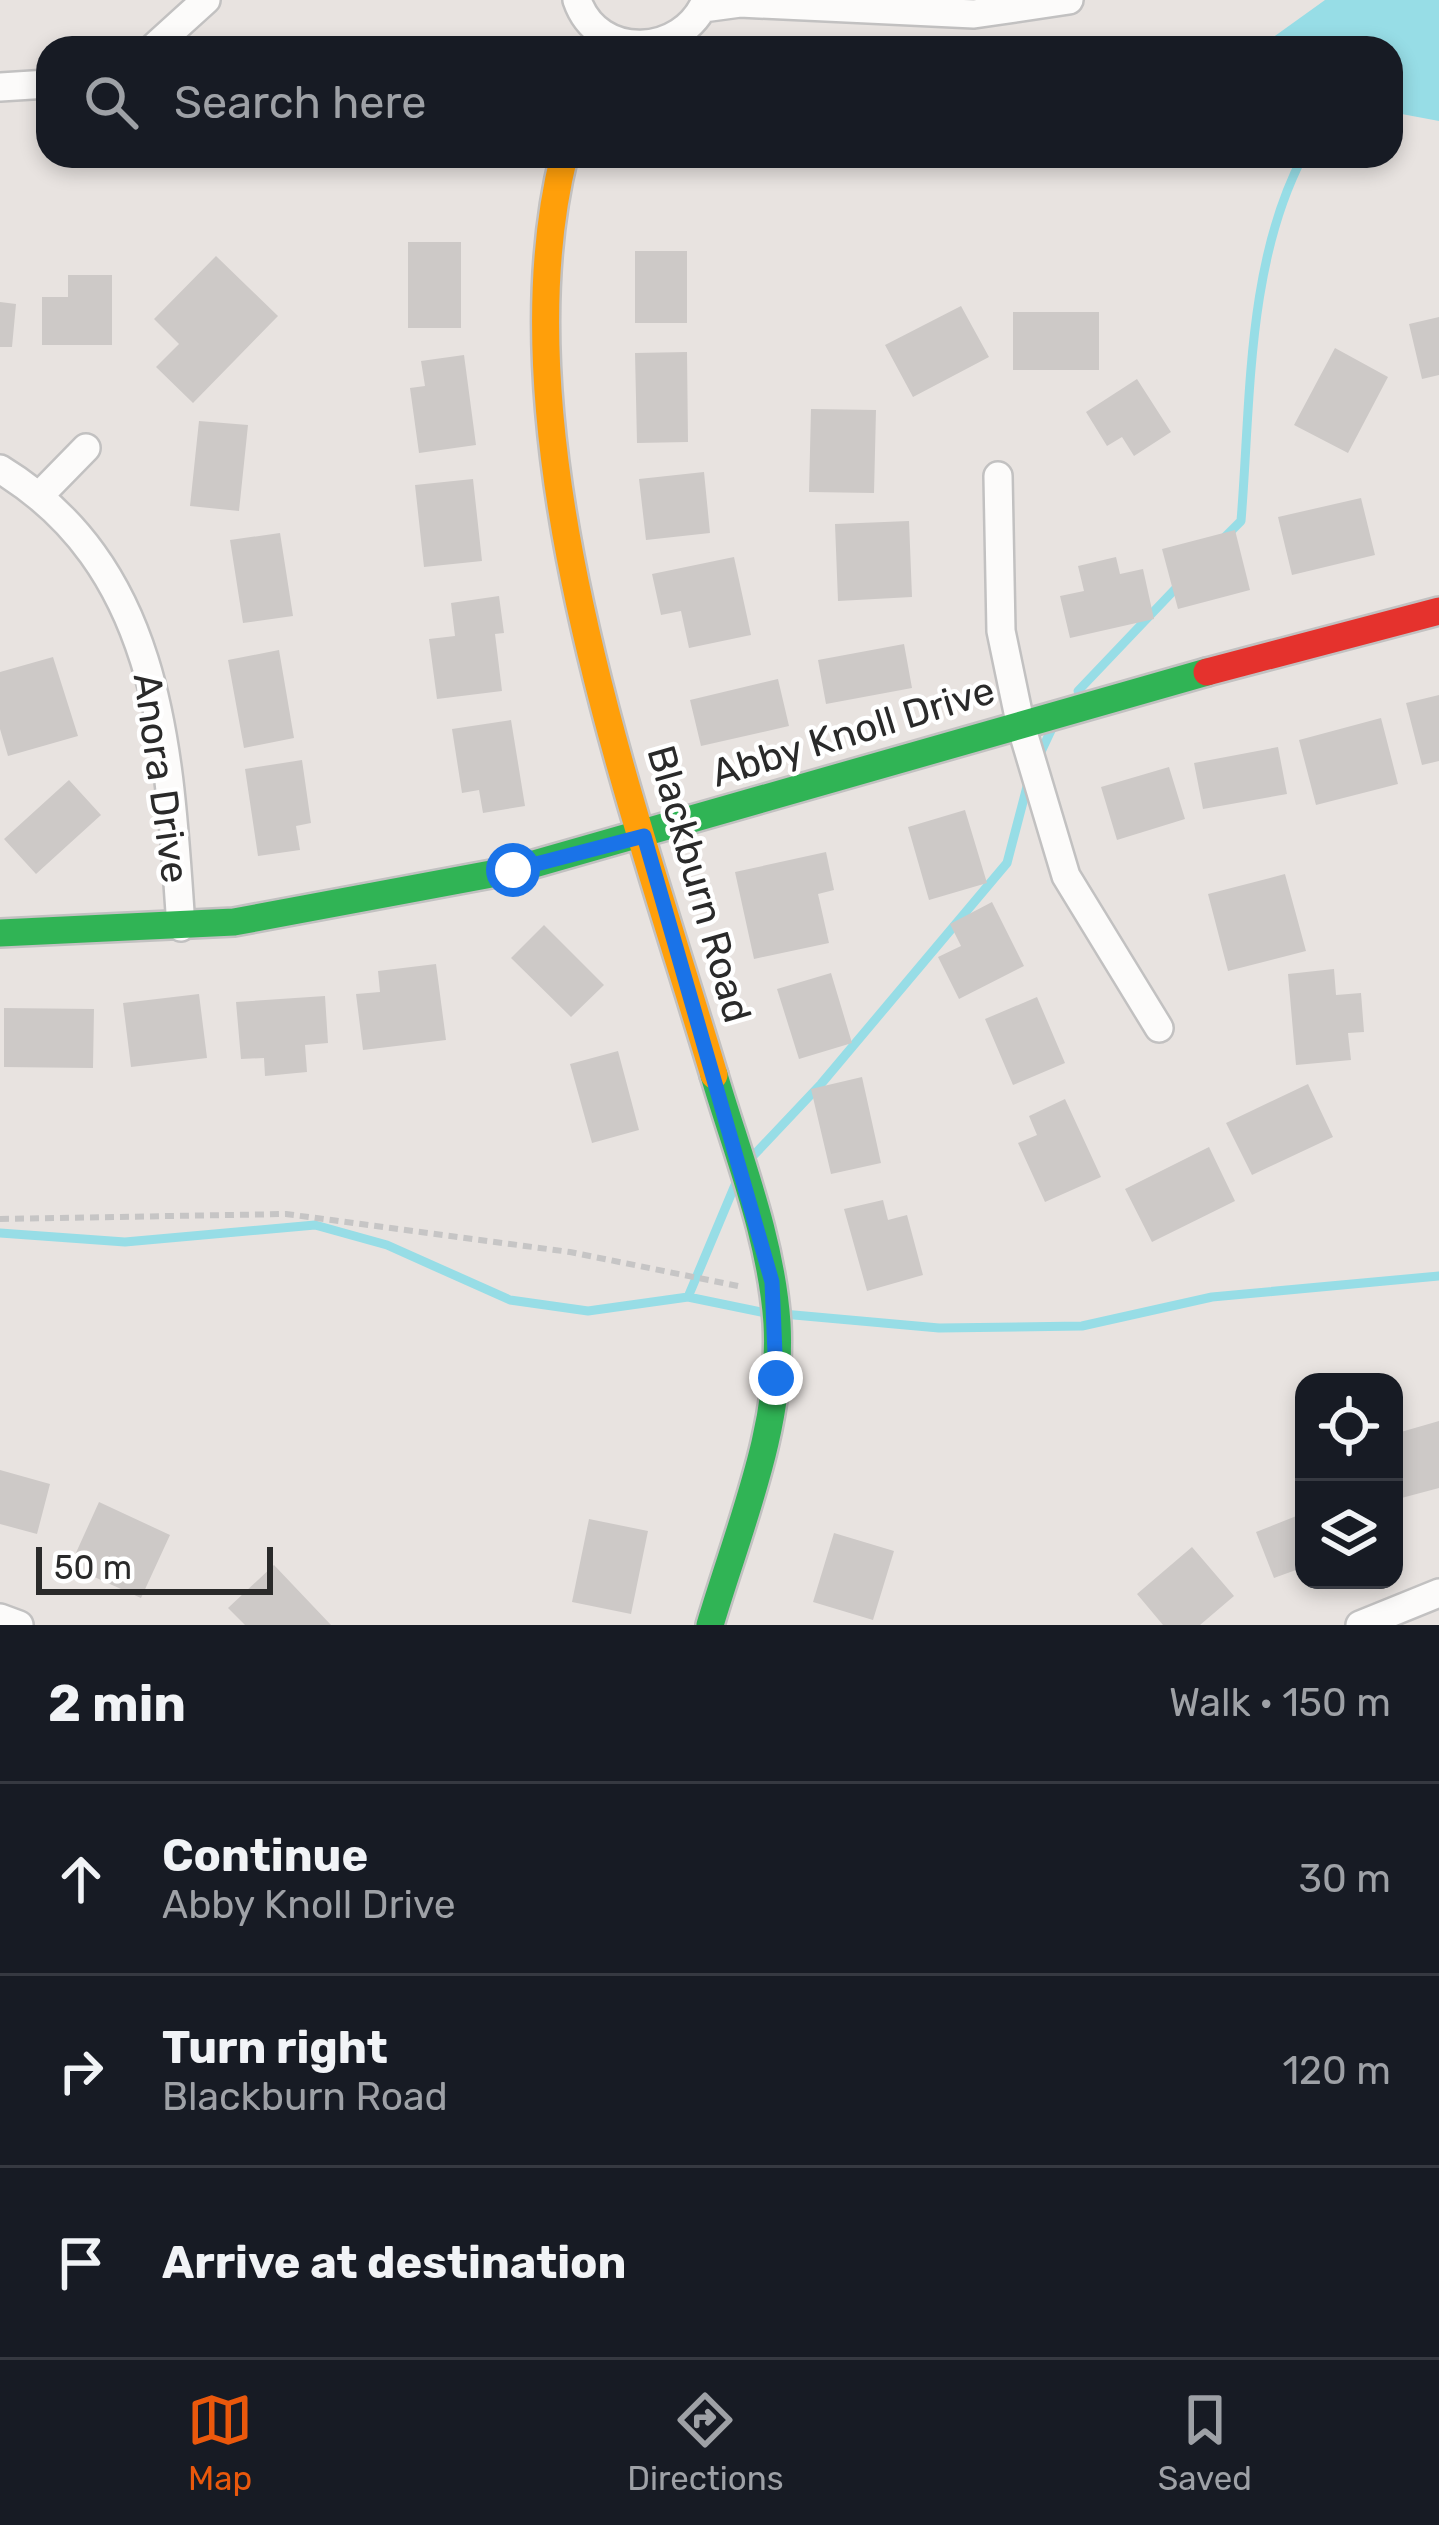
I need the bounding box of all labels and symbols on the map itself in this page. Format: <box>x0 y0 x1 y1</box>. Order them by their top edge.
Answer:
street label: Abby Knoll Drive <box>706 667 1000 797</box>
street label: Anora Drive <box>123 670 199 886</box>
street label: Blackburn Road <box>637 740 761 1028</box>
route start <box>486 843 540 897</box>
route end <box>749 1351 803 1405</box>
scale bar <box>36 1541 273 1594</box>

